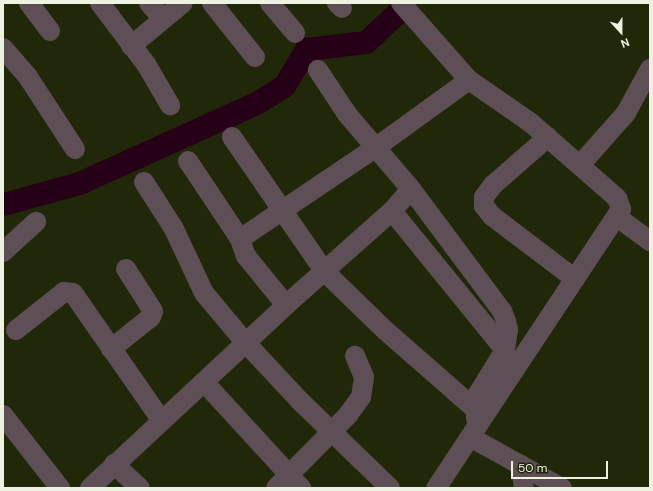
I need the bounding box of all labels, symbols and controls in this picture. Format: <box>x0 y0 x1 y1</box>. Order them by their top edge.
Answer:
north arrow <box>601 12 641 52</box>
text: N <box>619 35 632 51</box>
scale bar <box>513 453 610 479</box>
text: 50 m <box>518 460 547 476</box>

